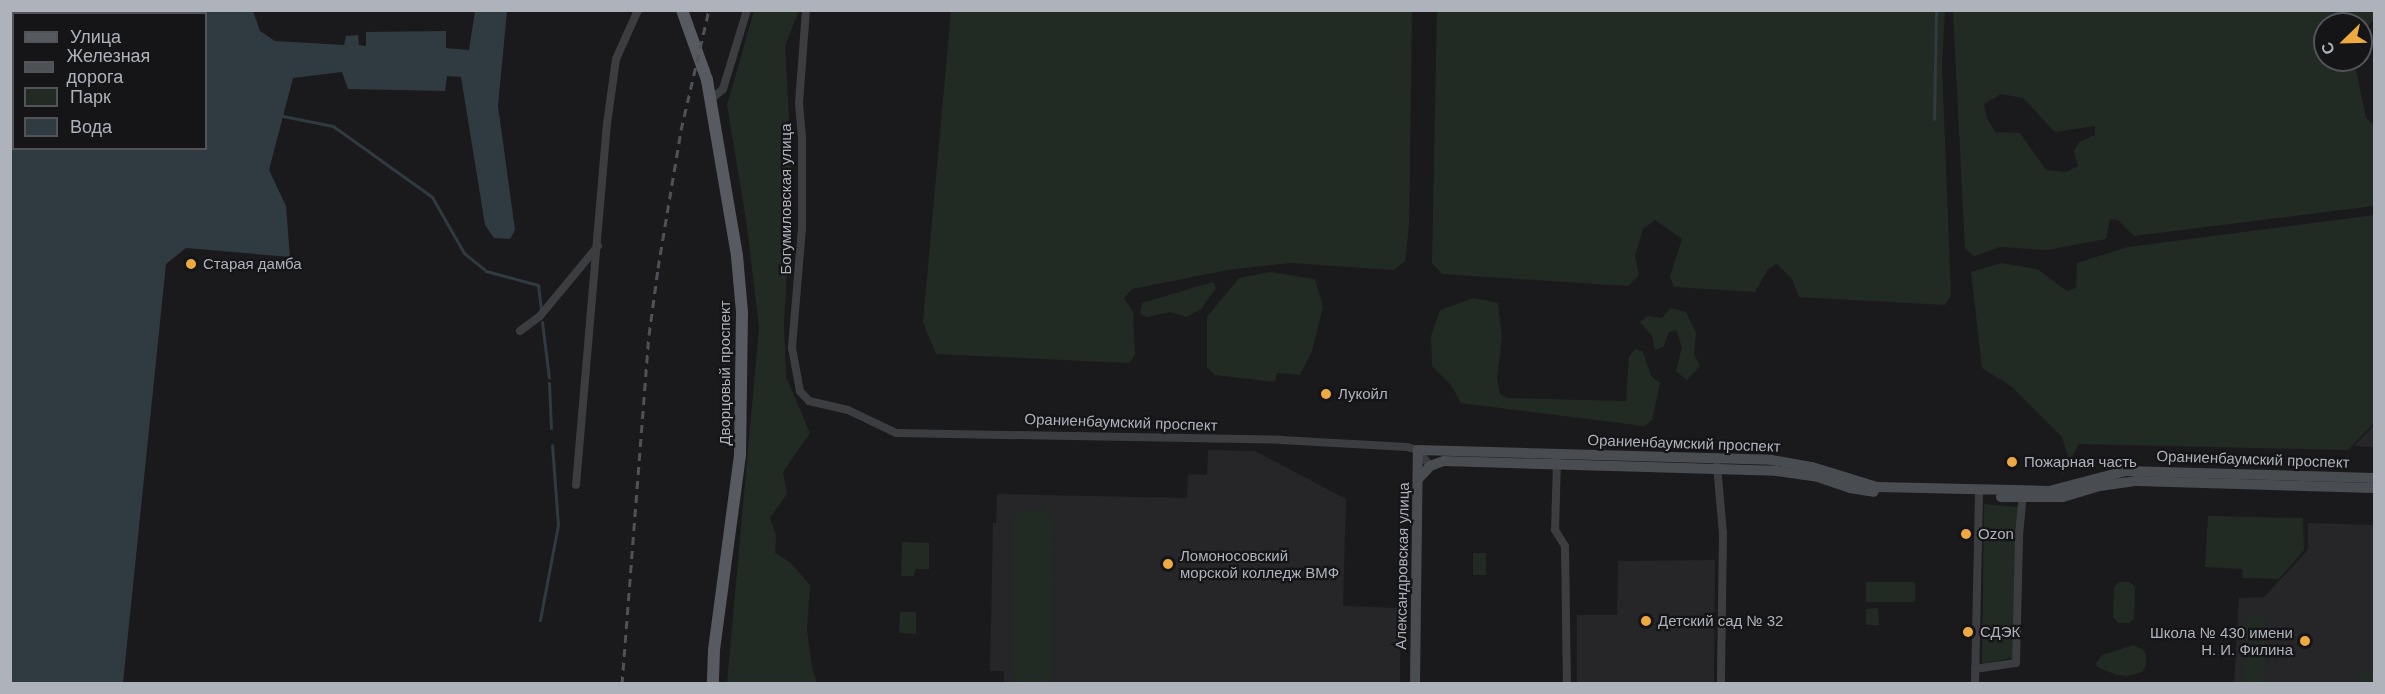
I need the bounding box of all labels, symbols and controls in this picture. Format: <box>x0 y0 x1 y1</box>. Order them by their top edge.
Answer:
legend <box>12 12 207 150</box>
north arrow <box>2313 12 2373 72</box>
text: Улица <box>70 27 121 47</box>
text: С <box>2318 40 2338 57</box>
text: Железная дорога <box>66 46 150 87</box>
text: Парк <box>70 87 111 107</box>
text: Вода <box>70 117 112 137</box>
street label: Богумиловская улица <box>777 123 795 275</box>
place label: Старая дамба <box>203 255 302 273</box>
marker: Старая дамба <box>184 257 198 271</box>
street label: Дворцовый проспект <box>716 300 734 446</box>
place label: Лукойл <box>1338 385 1388 403</box>
marker: Лукойл <box>1319 387 1333 401</box>
street label: Ораниенбаумский проспект <box>1024 410 1218 434</box>
street label: Ораниенбаумский проспект <box>1587 431 1781 455</box>
street label: Ораниенбаумский проспект <box>2156 447 2350 471</box>
place label: Пожарная часть <box>2024 453 2137 471</box>
marker: Пожарная часть <box>2005 455 2019 469</box>
street label: Александровская улица <box>1392 482 1412 650</box>
place label: Ozon <box>1978 525 2014 543</box>
marker: Ozon <box>1959 527 1973 541</box>
place label: Ломоносовский морской колледж ВМФ <box>1180 546 1339 581</box>
marker: Ломоносовский морской колледж ВМФ <box>1161 557 1175 571</box>
place label: Детский сад № 32 <box>1658 612 1783 630</box>
marker: Детский сад № 32 <box>1639 614 1653 628</box>
place label: СДЭК <box>1980 623 2020 641</box>
place label: Школа № 430 имени Н. И. Филина <box>2150 623 2293 658</box>
marker: СДЭК <box>1961 625 1975 639</box>
marker: Школа № 430 имени Н. И. Филина <box>2298 634 2312 648</box>

